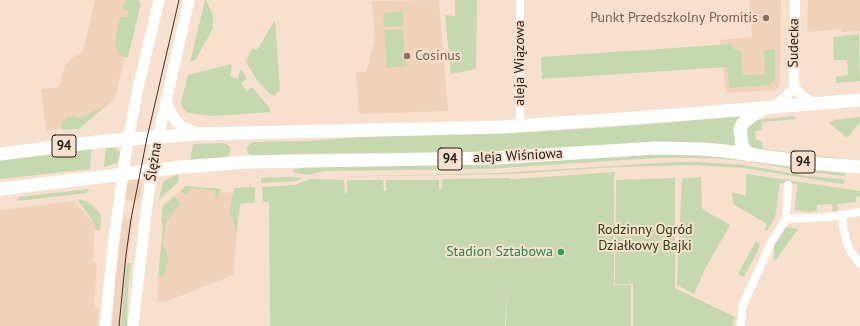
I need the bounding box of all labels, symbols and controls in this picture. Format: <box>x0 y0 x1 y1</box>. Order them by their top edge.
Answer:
place label: Punkt Przedszkolny Promitis <box>590 10 758 26</box>
marker: Punkt Przedszkolny Promitis <box>761 13 771 23</box>
street label: Sudecka <box>785 18 803 68</box>
street label: aleja Wiązowa <box>512 20 528 106</box>
place label: Cosinus <box>415 48 461 64</box>
marker: Cosinus <box>402 51 412 61</box>
road number: 94 <box>52 135 76 157</box>
street label: Ślężna <box>143 141 165 183</box>
street label: aleja Wiśniowa <box>473 145 563 167</box>
road number: 94 <box>438 148 462 170</box>
road number: 94 <box>791 151 815 173</box>
park label: Rodzinny Ogród Działkowy Bajki <box>597 222 693 254</box>
place label: Stadion Sztabowa <box>446 244 553 260</box>
marker: Stadion Sztabowa <box>556 247 566 257</box>

